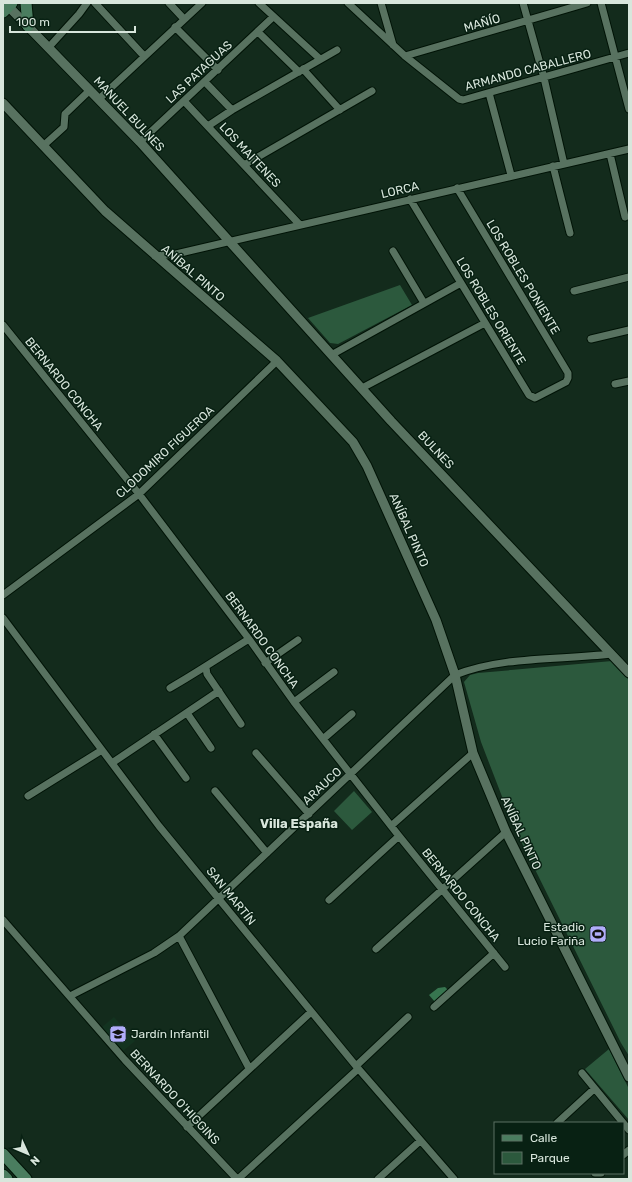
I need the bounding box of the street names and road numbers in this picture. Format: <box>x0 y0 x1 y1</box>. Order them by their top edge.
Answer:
street label: MAÑÍO <box>462 11 502 35</box>
street label: LAS PATAGUAS <box>163 38 235 106</box>
street label: ARMANDO CABALLERO <box>463 46 593 94</box>
street label: MANUEL BULNES <box>91 74 167 154</box>
street label: LOS MAITENES <box>216 120 284 190</box>
street label: LORCA <box>380 179 420 201</box>
street label: LOS ROBLES PONIENTE <box>483 217 563 337</box>
street label: ANÍBAL PINTO <box>159 242 227 304</box>
street label: LOS ROBLES ORIENTE <box>453 255 529 367</box>
street label: BERNARDO CONCHA <box>22 335 106 433</box>
street label: CLODOMIRO FIGUEROA <box>113 403 217 501</box>
street label: BULNES <box>415 428 457 472</box>
street label: ANÍBAL PINTO <box>386 491 432 569</box>
street label: BERNARDO CONCHA <box>222 589 302 691</box>
street label: ARAUCO <box>300 764 344 808</box>
street label: ANÍBAL PINTO <box>498 794 544 872</box>
street label: BERNARDO CONCHA <box>419 846 503 944</box>
street label: SAN MARTÍN <box>203 864 259 928</box>
street label: BERNARDO O'HIGGINS <box>127 1047 223 1147</box>

